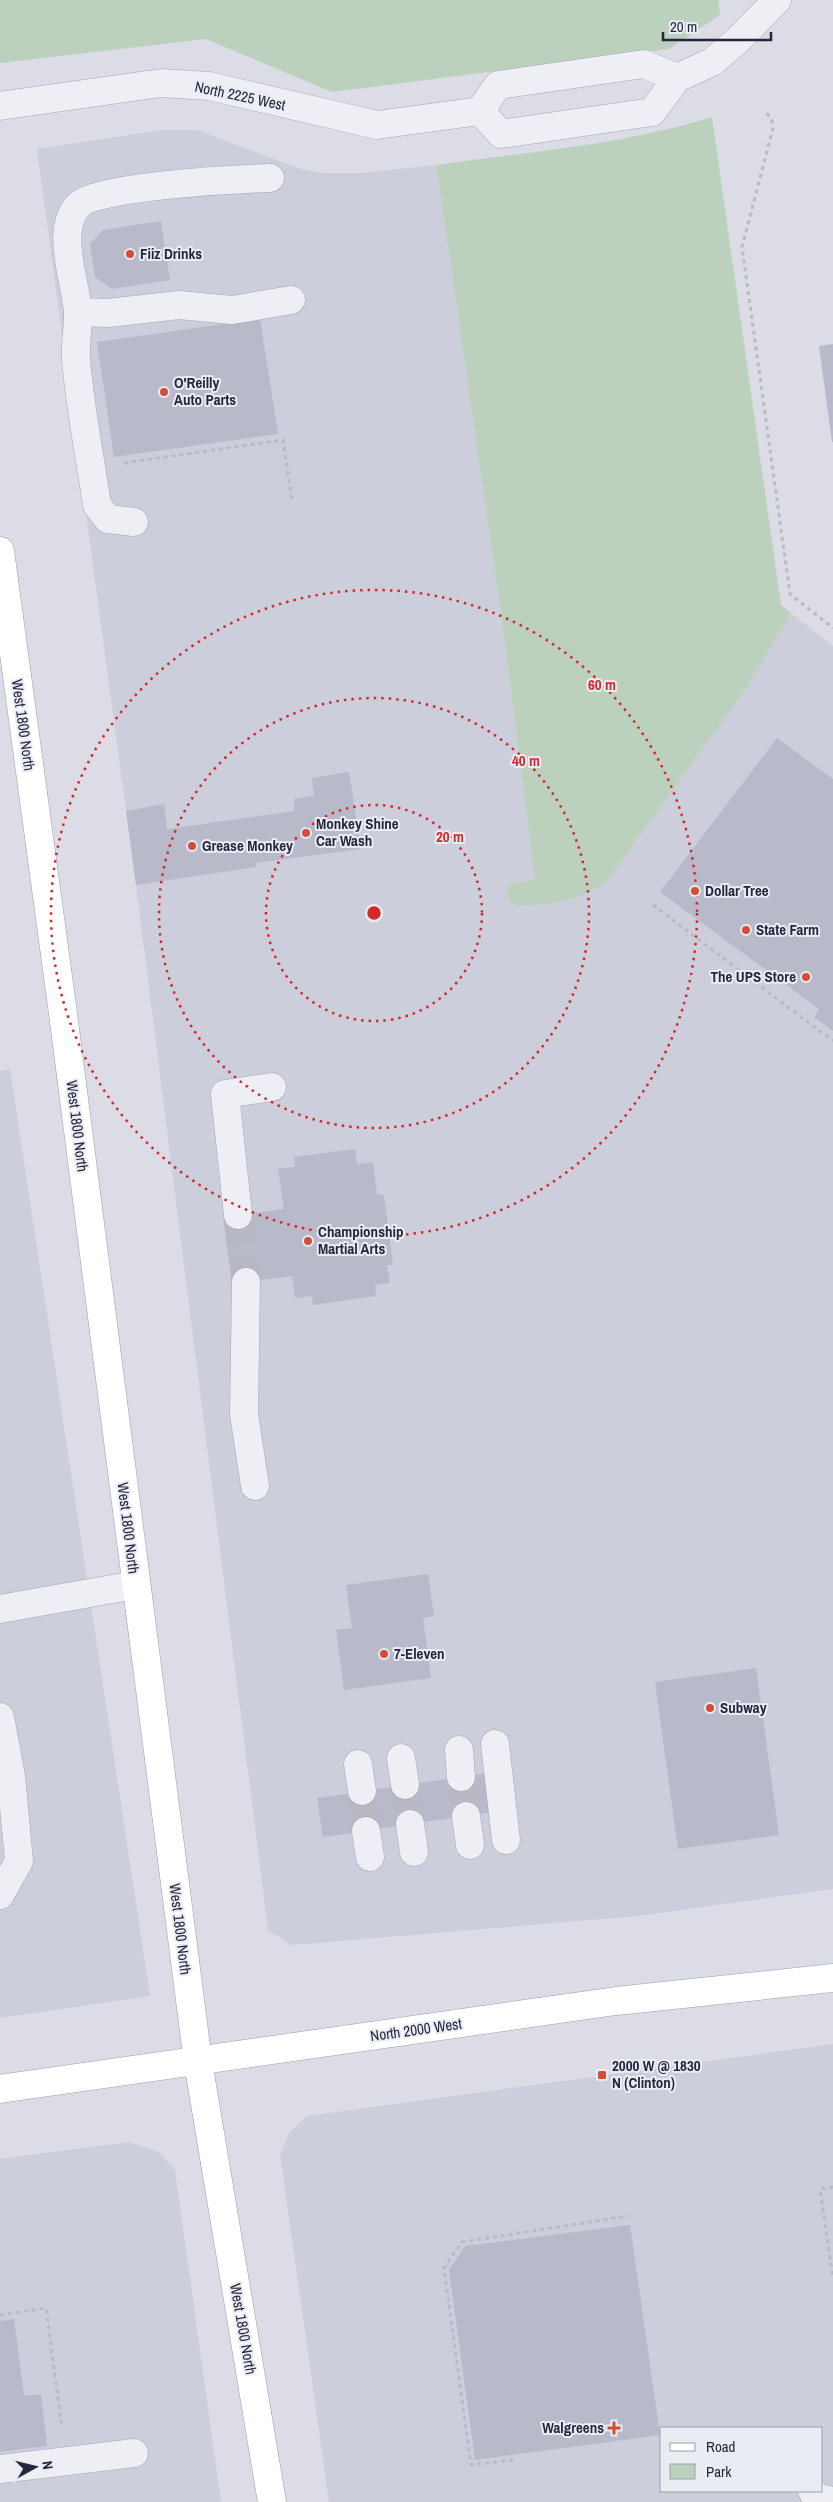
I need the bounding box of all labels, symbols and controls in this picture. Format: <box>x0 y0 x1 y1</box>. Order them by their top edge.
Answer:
scale bar <box>663 10 770 42</box>
text: 20 m <box>670 16 697 37</box>
street label: North 2225 West <box>193 76 288 115</box>
place label: Fiiz Drinks <box>140 243 202 264</box>
marker: Fiiz Drinks <box>124 248 136 260</box>
place label: O'Reilly Auto Parts <box>174 372 236 410</box>
marker: O'Reilly Auto Parts <box>158 386 170 398</box>
text: 60 m <box>588 674 616 695</box>
street label: West 1800 North <box>7 678 40 772</box>
text: 40 m <box>512 750 540 771</box>
place label: Monkey Shine Car Wash <box>316 813 399 851</box>
text: 20 m <box>436 826 464 847</box>
marker: Monkey Shine Car Wash <box>300 827 312 839</box>
place label: Grease Monkey <box>202 835 293 856</box>
marker: Grease Monkey <box>186 840 198 852</box>
place label: Dollar Tree <box>705 880 769 901</box>
marker: Dollar Tree <box>689 885 701 897</box>
centre of rings <box>365 904 383 922</box>
place label: State Farm <box>756 919 819 940</box>
marker: State Farm <box>740 924 752 936</box>
place label: The UPS Store <box>711 966 796 987</box>
marker: The UPS Store <box>800 971 812 983</box>
street label: West 1800 North <box>61 1079 94 1173</box>
place label: Championship Martial Arts <box>318 1221 403 1259</box>
marker: Championship Martial Arts <box>302 1235 314 1247</box>
street label: West 1800 North <box>112 1481 145 1575</box>
place label: 7-Eleven <box>394 1643 445 1664</box>
marker: 7-Eleven <box>378 1648 390 1660</box>
place label: Subway <box>720 1697 767 1718</box>
marker: Subway <box>704 1702 716 1714</box>
street label: West 1800 North <box>164 1882 197 1976</box>
street label: North 2000 West <box>369 2013 464 2046</box>
place label: 2000 W @ 1830 N (Clinton) <box>612 2055 701 2093</box>
marker: 2000 W @ 1830 N (Clinton) <box>596 2069 608 2081</box>
street label: West 1800 North <box>225 2282 262 2376</box>
place label: Walgreens <box>542 2417 604 2438</box>
marker: Walgreens <box>608 2422 620 2434</box>
legend <box>660 2427 823 2492</box>
text: Road <box>706 2436 735 2457</box>
north arrow <box>10 2442 60 2492</box>
text: N <box>38 2460 57 2471</box>
text: Park <box>706 2461 732 2482</box>

